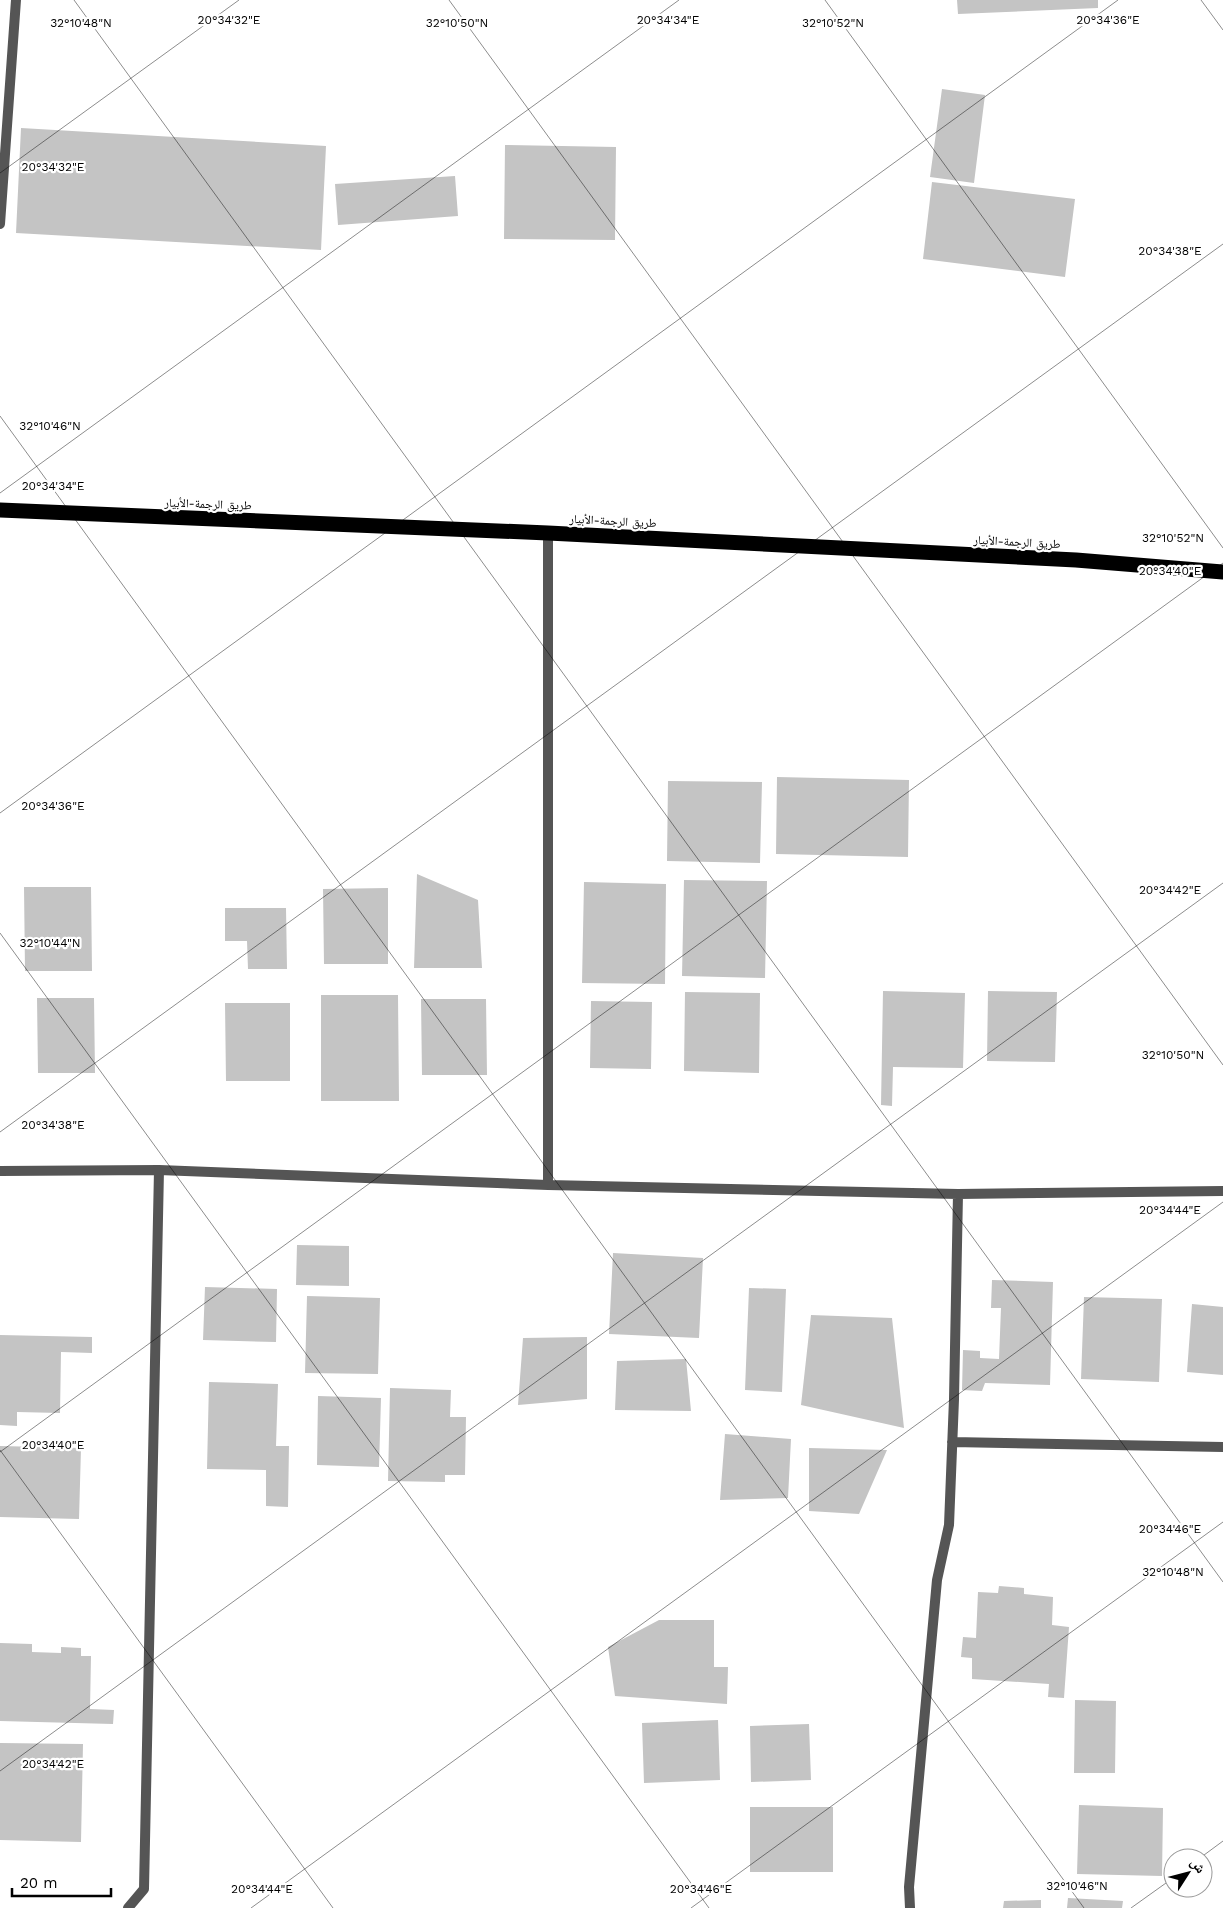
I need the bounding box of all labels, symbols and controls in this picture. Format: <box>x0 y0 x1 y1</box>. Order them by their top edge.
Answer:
text: 20°34'32"E <box>197 13 261 27</box>
text: 20°34'34"E <box>637 13 700 27</box>
text: 20°34'36"E <box>1076 13 1140 27</box>
text: 32°10'48"N <box>50 16 112 30</box>
text: 32°10'50"N <box>426 16 488 30</box>
text: 32°10'52"N <box>802 16 864 30</box>
text: 20°34'32"E <box>21 160 85 174</box>
text: 20°34'38"E <box>1138 244 1202 258</box>
text: 32°10'46"N <box>19 419 81 433</box>
text: 20°34'34"E <box>22 479 85 493</box>
street label: طريق الرجمة-الأبيار <box>163 495 252 513</box>
street label: طريق الرجمة-الأبيار <box>568 512 657 531</box>
text: 32°10'52"N <box>1142 531 1204 545</box>
street label: طريق الرجمة-الأبيار <box>972 533 1061 552</box>
text: 20°34'40"E <box>1139 564 1202 578</box>
text: 20°34'36"E <box>21 799 85 813</box>
text: 20°34'42"E <box>1139 883 1201 897</box>
text: 32°10'44"N <box>19 936 81 950</box>
text: 32°10'50"N <box>1142 1048 1204 1062</box>
text: 20°34'38"E <box>21 1118 85 1132</box>
text: 20°34'44"E <box>1139 1203 1201 1217</box>
text: 20°34'40"E <box>22 1438 85 1452</box>
text: 20°34'46"E <box>1139 1522 1202 1536</box>
text: 32°10'48"N <box>1142 1565 1204 1579</box>
text: 20°34'42"E <box>22 1757 84 1771</box>
north arrow <box>1163 1848 1213 1898</box>
text: ش <box>1187 1855 1209 1877</box>
scale bar <box>12 1866 111 1898</box>
text: 20 m <box>20 1874 58 1892</box>
text: 32°10'46"N <box>1046 1879 1108 1893</box>
text: 20°34'44"E <box>231 1882 293 1896</box>
text: 20°34'46"E <box>670 1882 733 1896</box>

